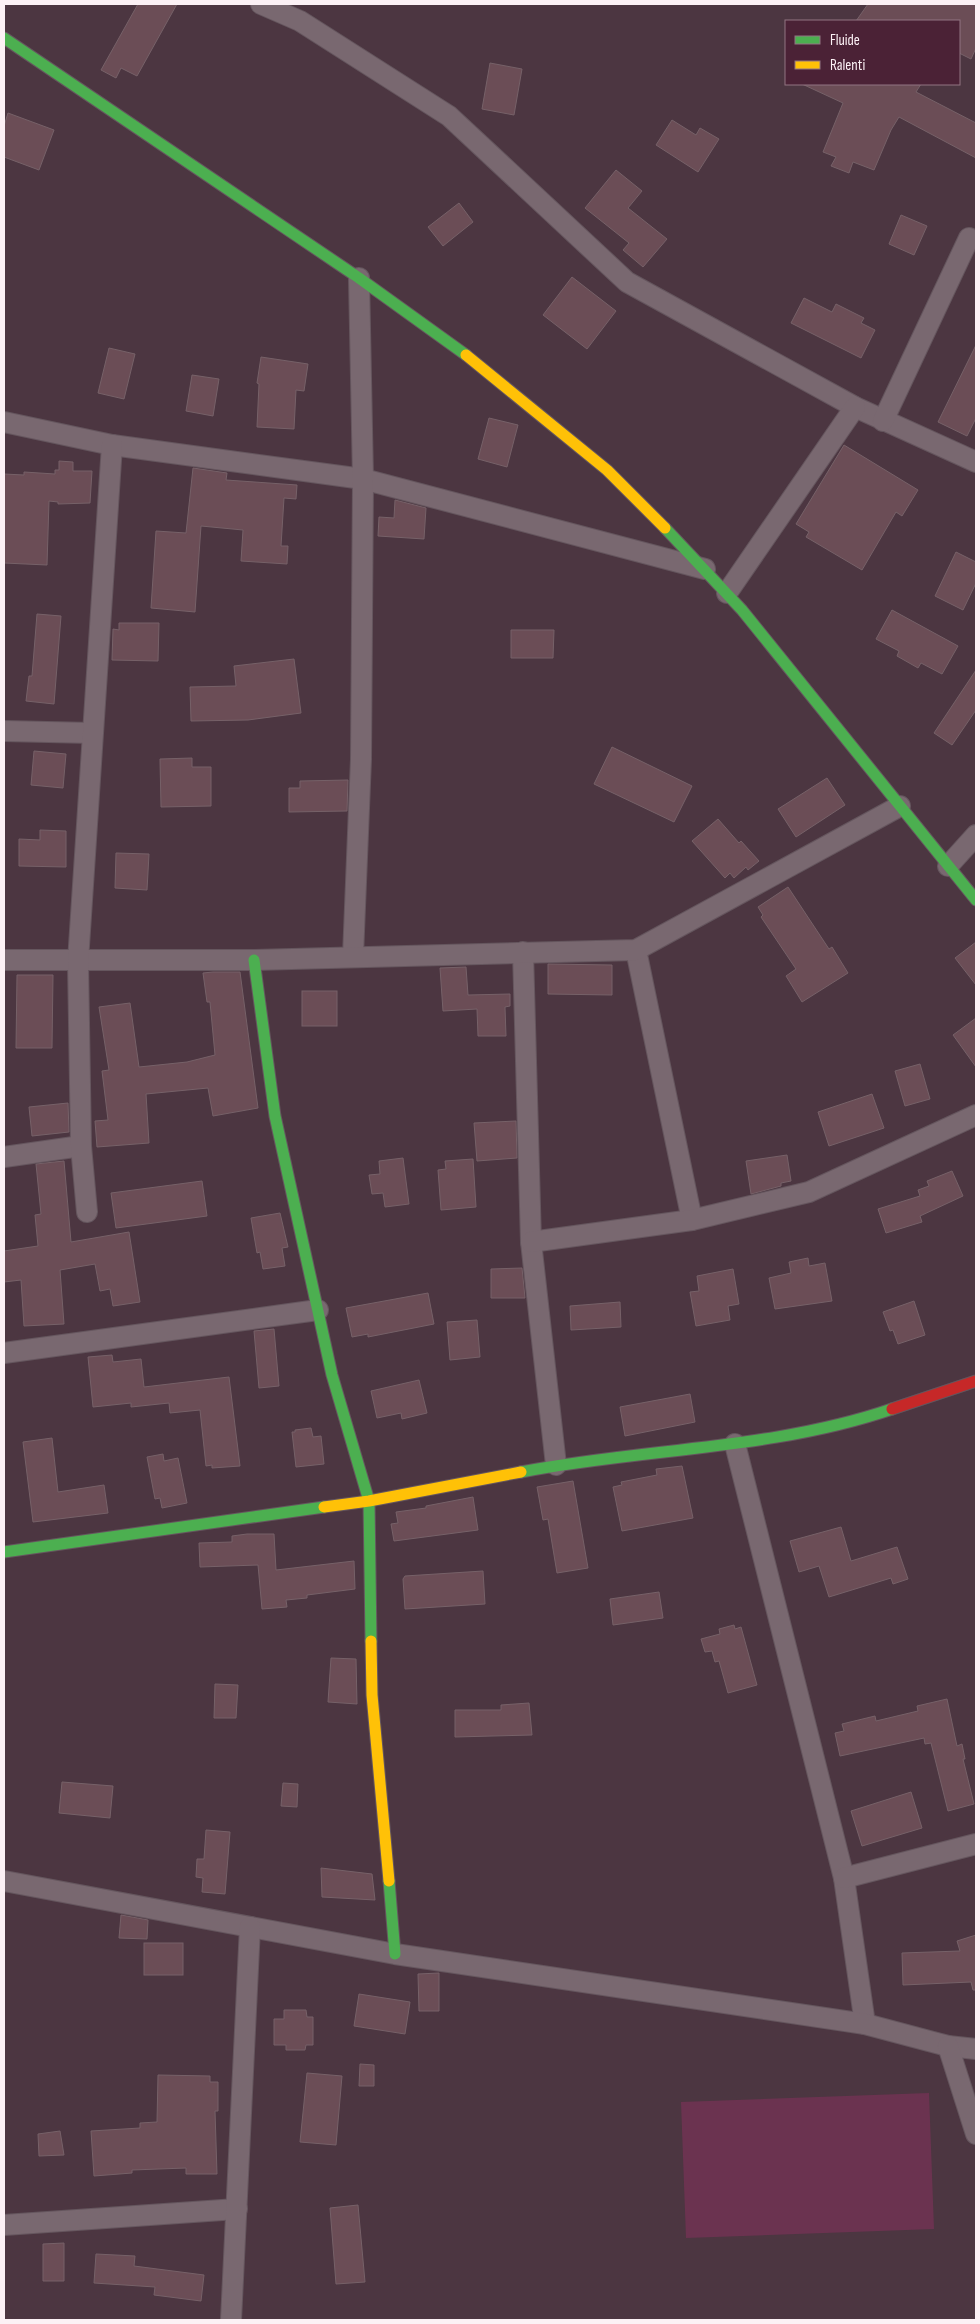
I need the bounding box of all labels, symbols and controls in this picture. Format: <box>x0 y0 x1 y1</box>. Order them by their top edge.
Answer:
legend <box>785 20 960 85</box>
text: Fluide <box>830 31 860 50</box>
text: Ralenti <box>830 56 865 75</box>

